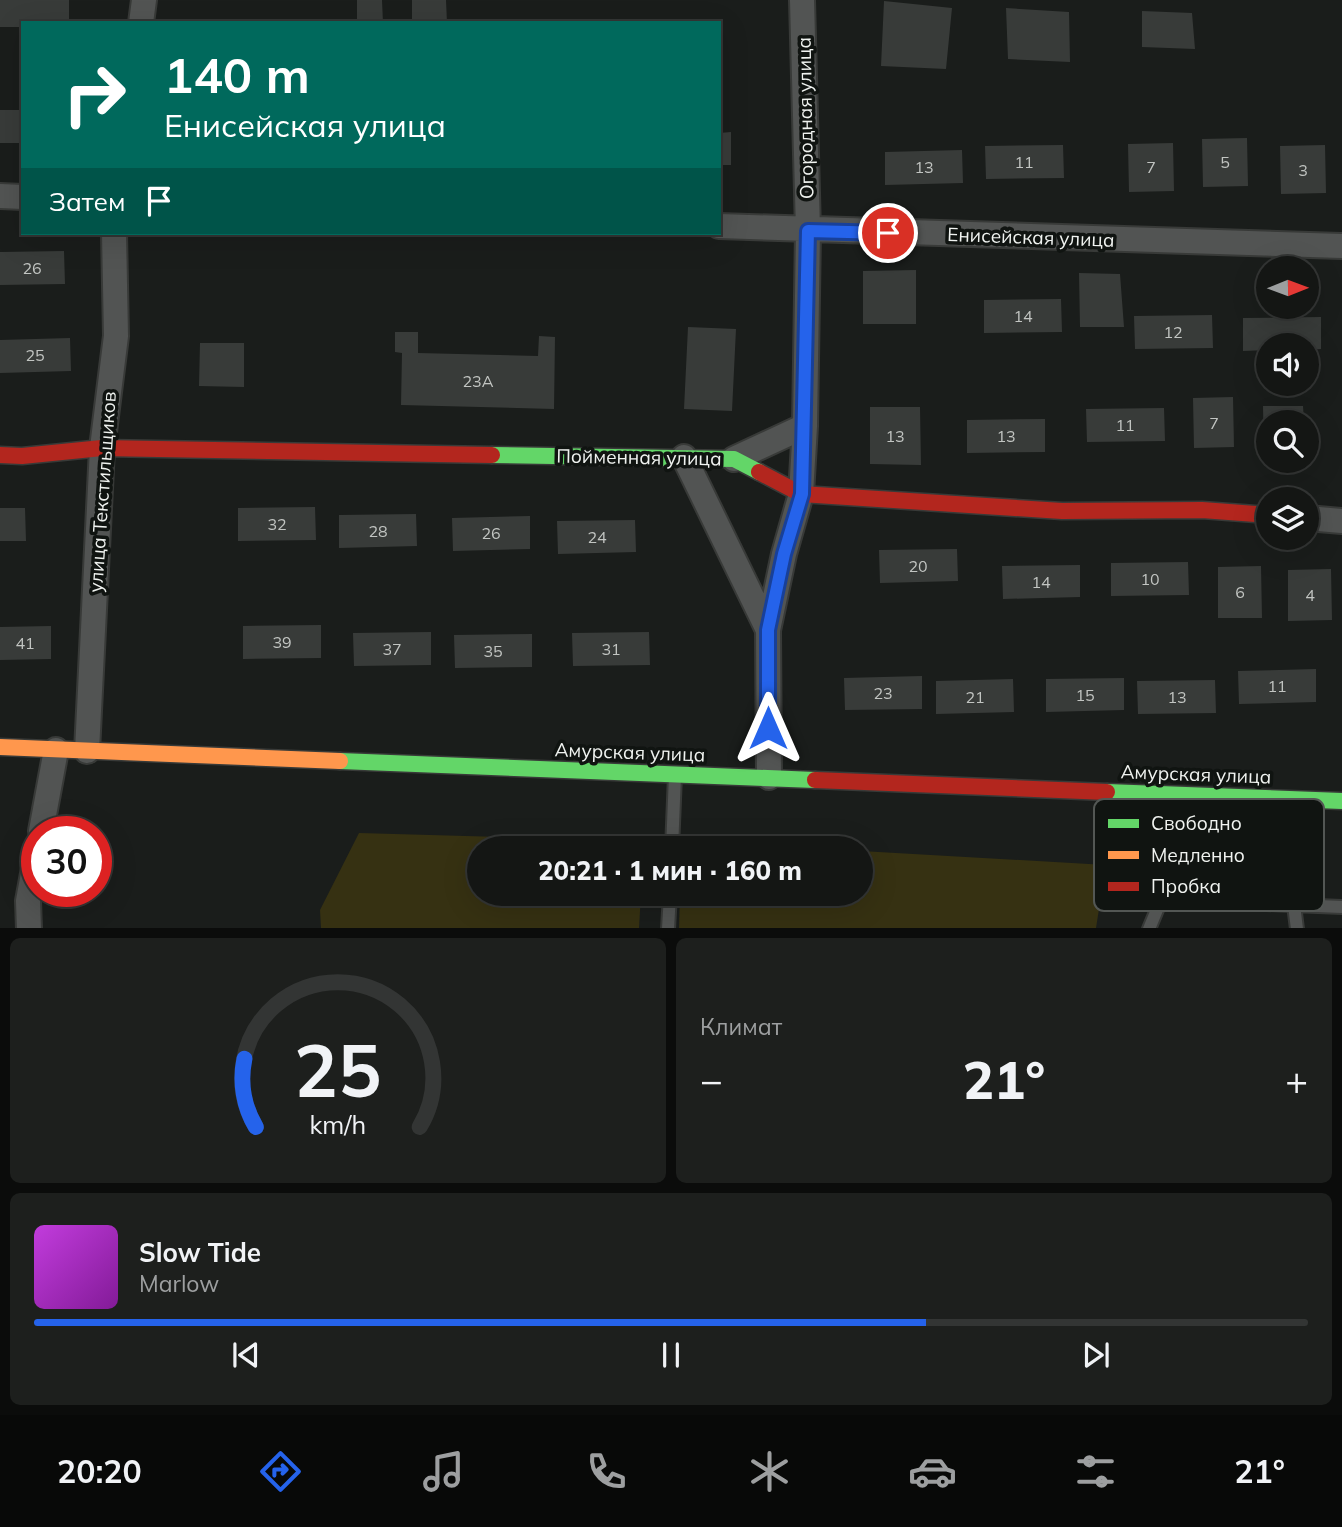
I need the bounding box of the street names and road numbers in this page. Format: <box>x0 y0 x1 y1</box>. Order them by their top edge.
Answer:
street label: Огородная улица <box>792 37 818 199</box>
street label: Енисейская улица <box>947 222 1115 252</box>
street label: улица Текстильщиков <box>83 391 121 593</box>
street label: Пойменная улица <box>556 444 722 470</box>
street label: Амурская улица <box>554 737 706 767</box>
street label: Амурская улица <box>1120 759 1272 789</box>

